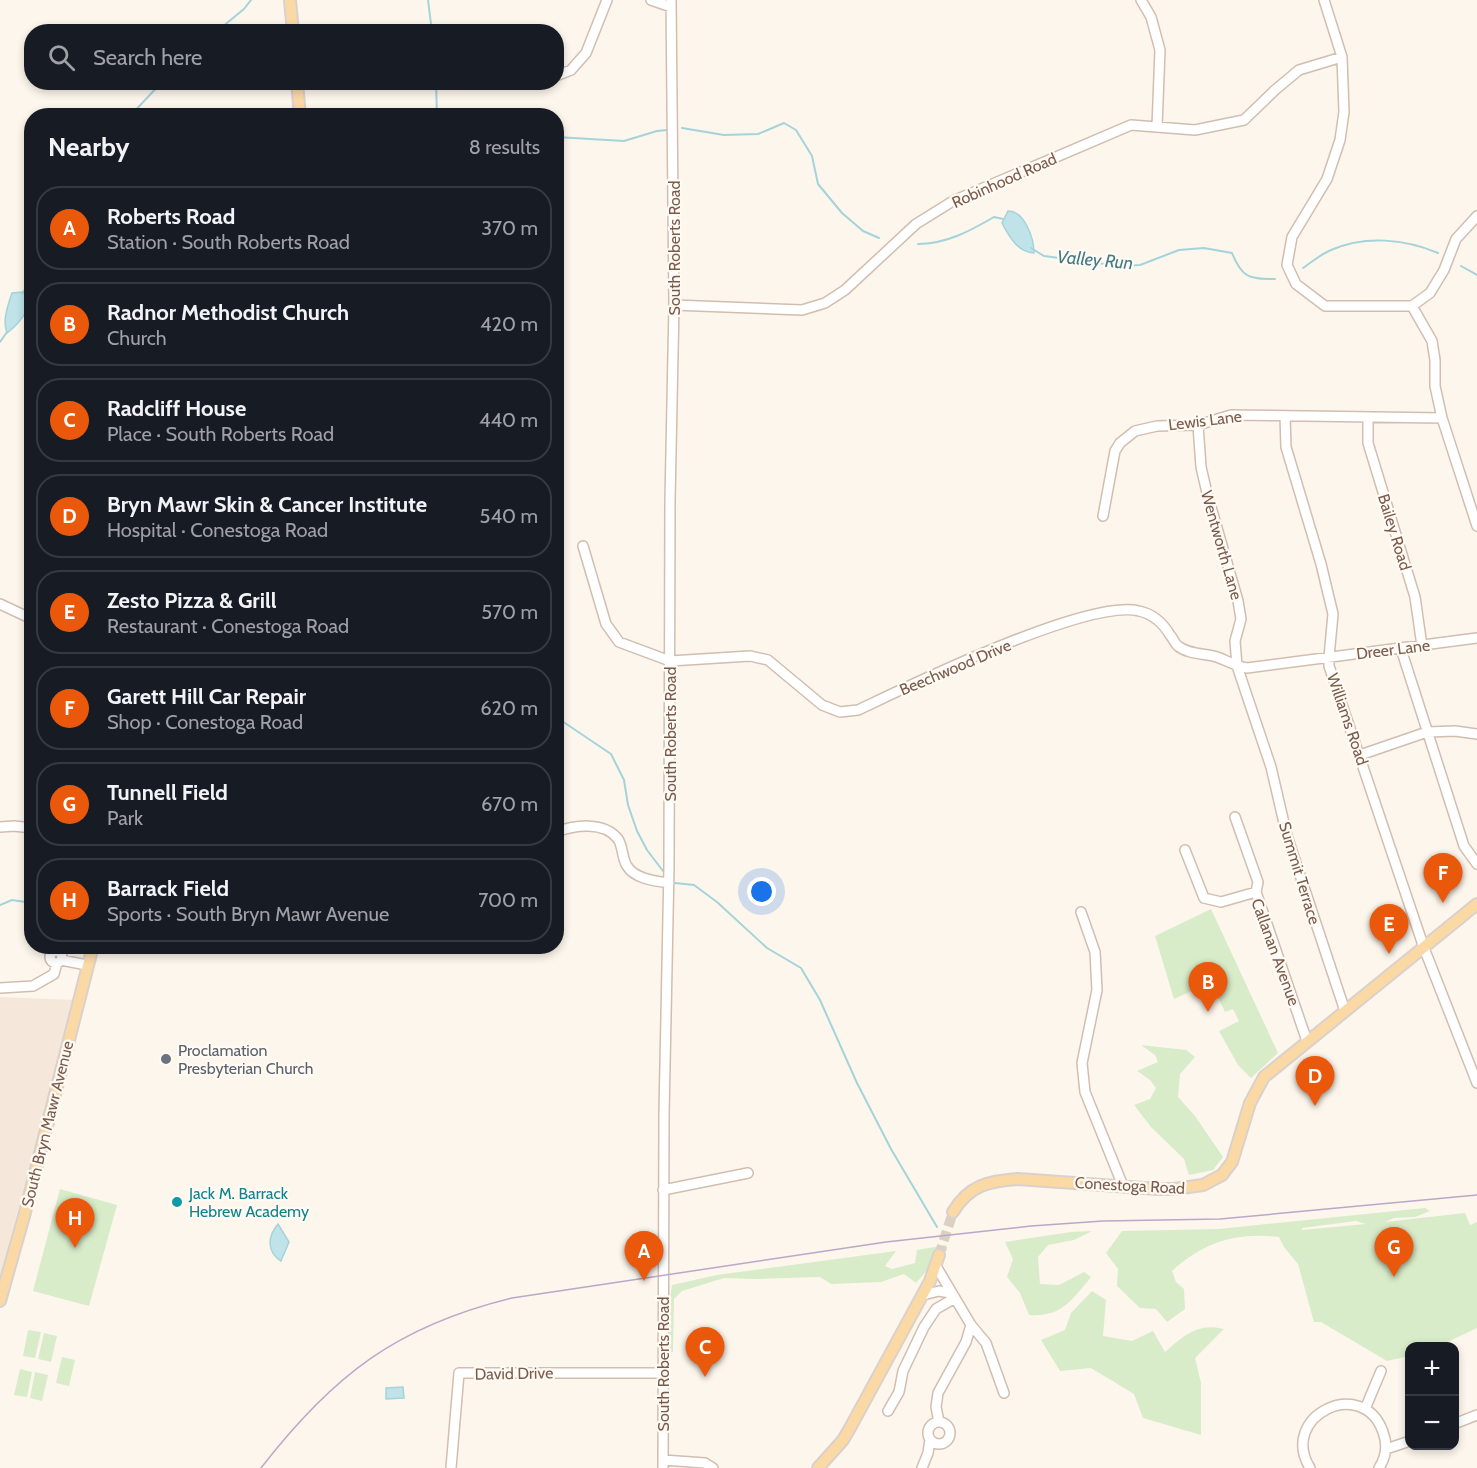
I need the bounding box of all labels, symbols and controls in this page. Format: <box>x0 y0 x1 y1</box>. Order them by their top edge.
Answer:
search box <box>24 24 564 90</box>
icon: search <box>45 41 78 74</box>
text: Search here <box>93 44 202 71</box>
text: Nearby <box>48 131 129 163</box>
text: 8 results <box>469 135 540 159</box>
street label: Robinhood Road <box>949 149 1060 212</box>
street label: South Roberts Road <box>665 181 684 315</box>
text: Roberts Road <box>107 203 235 230</box>
text: A <box>63 216 76 240</box>
text: 370 m <box>481 216 538 240</box>
text: Station · South Roberts Road <box>107 230 350 254</box>
water label: Valley Run <box>1056 246 1134 274</box>
text: Radnor Methodist Church <box>107 299 349 326</box>
text: B <box>63 312 76 336</box>
text: 420 m <box>480 312 538 336</box>
text: Church <box>107 326 167 350</box>
text: Radcliff House <box>107 395 246 422</box>
street label: Lewis Lane <box>1167 407 1243 434</box>
text: C <box>63 408 76 432</box>
text: 440 m <box>479 408 538 432</box>
text: Place · South Roberts Road <box>107 422 334 446</box>
street label: Wentworth Lane <box>1197 488 1246 602</box>
text: Bryn Mawr Skin & Cancer Institute <box>107 491 427 518</box>
street label: Bailey Road <box>1374 492 1415 573</box>
text: D <box>62 504 77 528</box>
text: 540 m <box>480 504 538 528</box>
text: Hospital · Conestoga Road <box>107 518 328 542</box>
text: Zesto Pizza & Grill <box>107 587 277 614</box>
text: E <box>64 600 75 624</box>
text: 570 m <box>481 600 538 624</box>
text: Restaurant · Conestoga Road <box>107 614 349 638</box>
street label: Beechwood Drive <box>897 635 1014 699</box>
street label: Dreer Lane <box>1355 636 1431 663</box>
street label: South Roberts Road <box>661 667 680 801</box>
street label: Williams Road <box>1323 671 1372 768</box>
text: Garett Hill Car Repair <box>107 683 306 710</box>
text: F <box>64 696 75 720</box>
text: 620 m <box>480 696 538 720</box>
text: Shop · Conestoga Road <box>107 710 303 734</box>
text: Tunnell Field <box>107 779 228 806</box>
text: G <box>63 792 76 816</box>
text: 670 m <box>481 792 538 816</box>
text: Park <box>107 806 143 830</box>
street label: Summit Terrace <box>1275 819 1324 927</box>
pin: F <box>1424 854 1462 903</box>
text: Barrack Field <box>107 875 229 902</box>
your location <box>747 877 776 906</box>
text: H <box>62 888 77 912</box>
text: 700 m <box>478 888 538 912</box>
street label: Callanan Avenue <box>1247 896 1304 1008</box>
text: Sports · South Bryn Mawr Avenue <box>107 902 389 926</box>
pin: E <box>1370 904 1408 954</box>
pin: B <box>1188 962 1228 1012</box>
street label: South Bryn Mawr Avenue <box>18 1039 77 1209</box>
place label: Proclamation Presbyterian Church <box>178 1041 313 1078</box>
marker: Proclamation Presbyterian Church <box>159 1052 173 1066</box>
pin: D <box>1296 1056 1334 1106</box>
street label: Conestoga Road <box>1074 1173 1186 1198</box>
place label: Jack M. Barrack Hebrew Academy <box>188 1184 309 1221</box>
marker: Jack M. Barrack Hebrew Academy <box>170 1195 184 1209</box>
pin: H <box>56 1198 94 1248</box>
pin: G <box>1374 1228 1414 1277</box>
pin: A <box>624 1232 664 1281</box>
street label: South Roberts Road <box>654 1297 673 1431</box>
pin: C <box>686 1328 724 1377</box>
map controls <box>1405 1342 1459 1450</box>
button: + <box>1405 1342 1459 1396</box>
street label: David Drive <box>475 1363 553 1384</box>
button: − <box>1405 1396 1459 1450</box>

